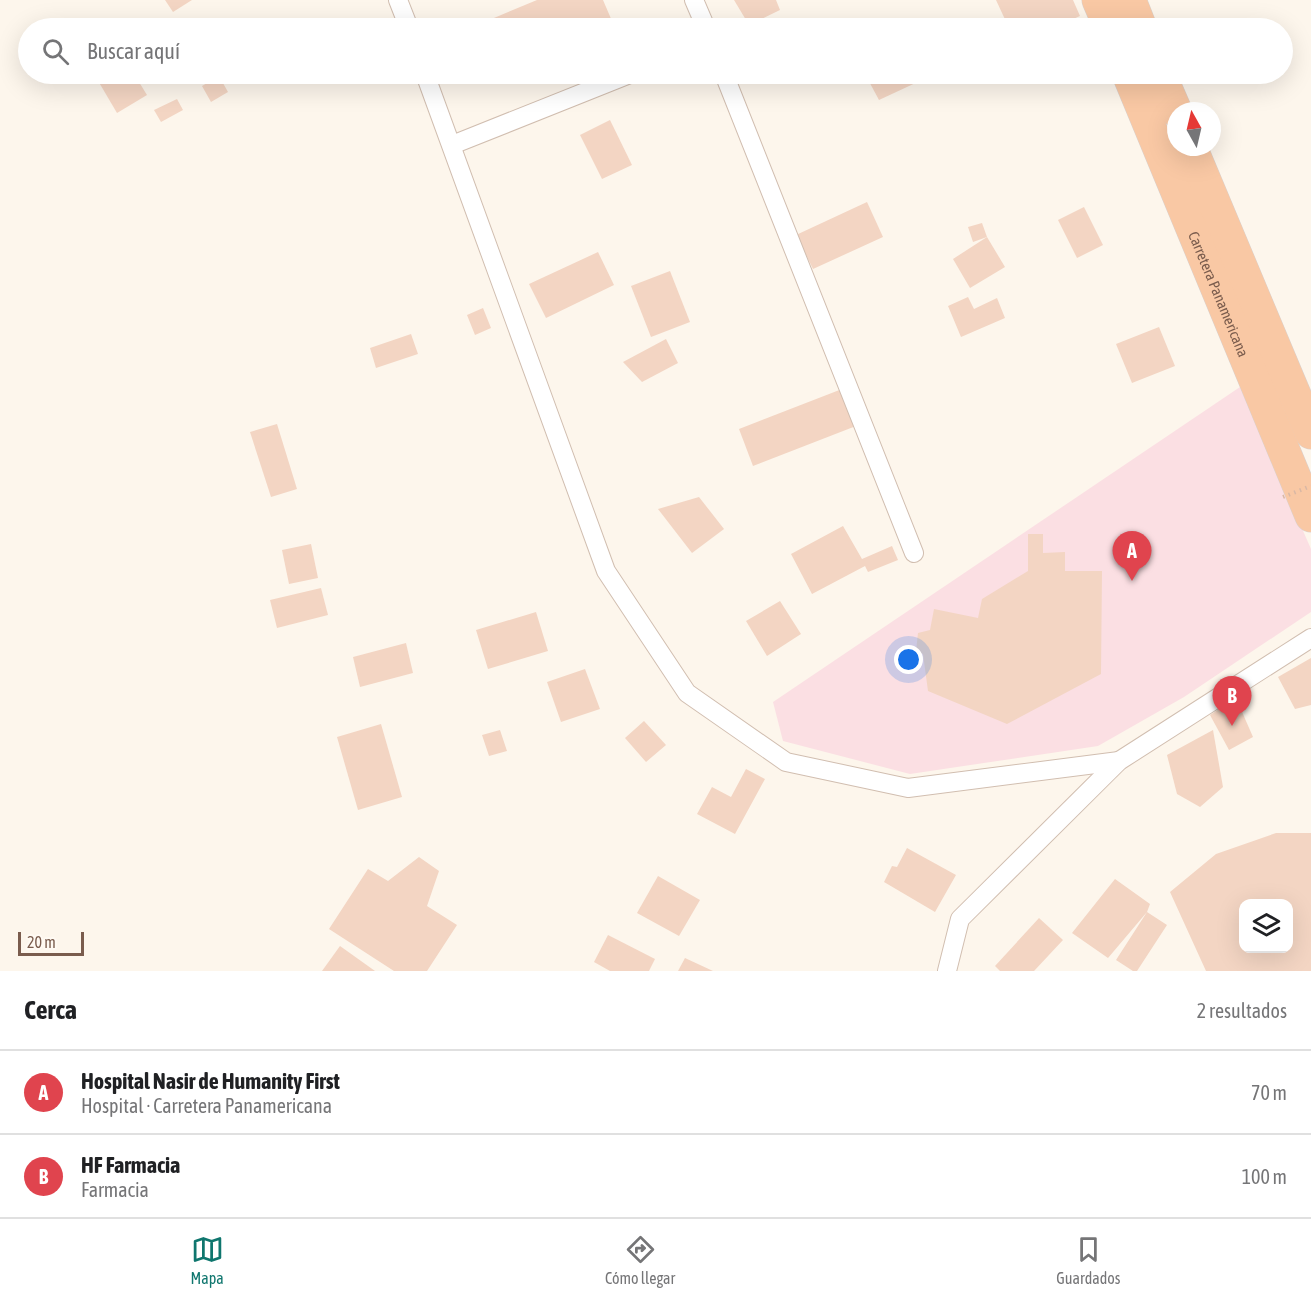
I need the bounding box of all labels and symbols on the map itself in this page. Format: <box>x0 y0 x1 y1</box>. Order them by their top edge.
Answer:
north arrow <box>1167 102 1221 156</box>
street label: Carretera Panamericana <box>1186 229 1253 359</box>
pin: A <box>1112 532 1152 581</box>
your location <box>894 645 923 674</box>
pin: B <box>1212 676 1252 726</box>
scale bar <box>18 929 84 956</box>

